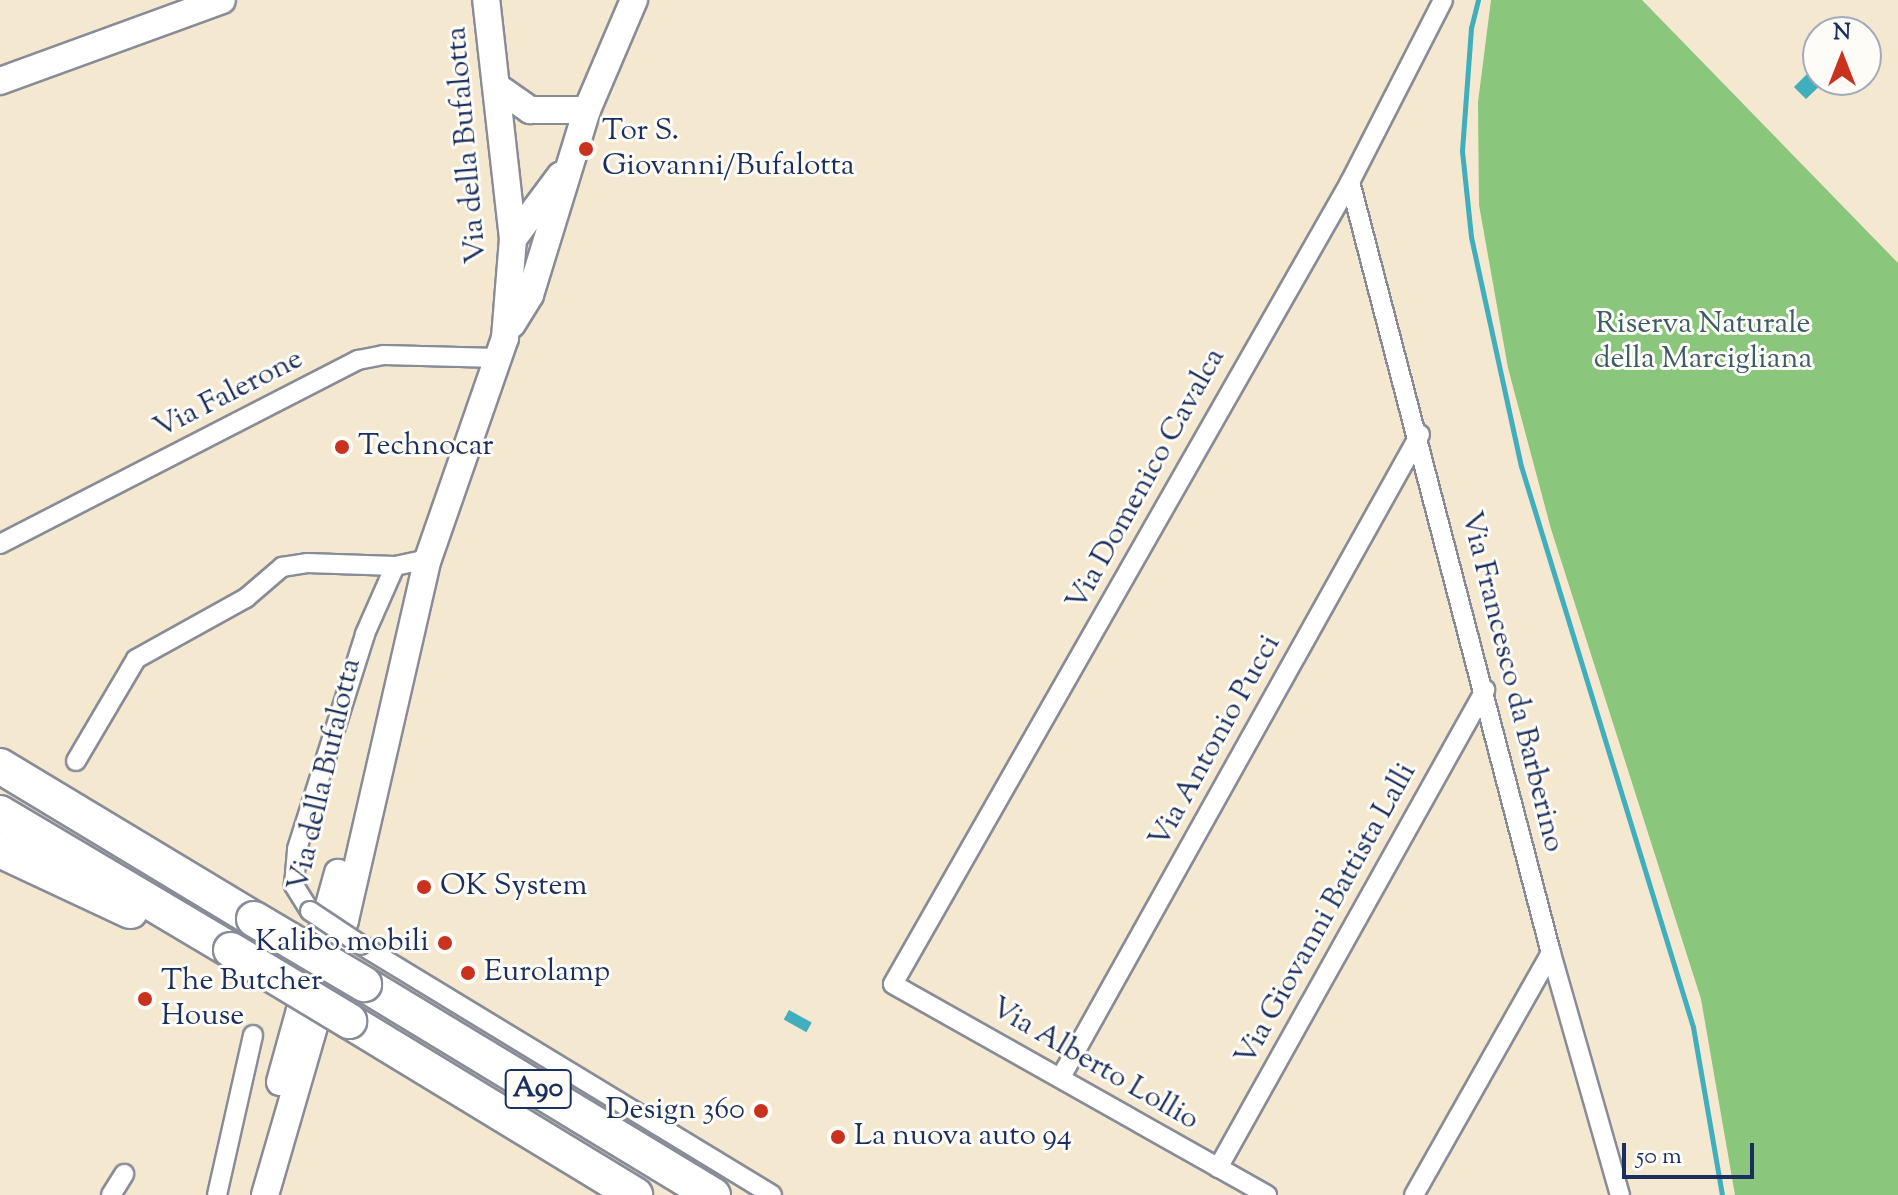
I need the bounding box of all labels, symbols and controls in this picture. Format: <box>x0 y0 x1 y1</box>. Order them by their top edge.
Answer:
north arrow <box>1802 16 1882 96</box>
text: N <box>1833 18 1851 50</box>
street label: Via della Bufalotta <box>440 25 496 265</box>
place label: Tor S. Giovanni/Bufalotta <box>602 114 855 184</box>
marker: Tor S. Giovanni/Bufalotta <box>577 140 595 158</box>
park label: Riserva Naturale della Marcigliana <box>1594 307 1812 378</box>
street label: Via Falerone <box>149 342 309 448</box>
street label: Via Domenico Cavalca <box>1060 343 1234 617</box>
place label: Technocar <box>358 429 494 465</box>
marker: Technocar <box>333 438 351 456</box>
street label: Via Francesco da Barberino <box>1451 508 1571 856</box>
street label: Via Antonio Pucci <box>1143 629 1289 855</box>
street label: Via della Bufalotta <box>282 655 370 895</box>
street label: Via Giovanni Battista Lalli <box>1229 757 1425 1073</box>
place label: OK System <box>440 869 587 905</box>
marker: OK System <box>415 878 433 896</box>
place label: Kalibo mobili <box>255 925 429 961</box>
marker: Kalibo mobili <box>436 934 454 952</box>
place label: Eurolamp <box>484 955 610 991</box>
place label: The Butcher House <box>161 964 322 1034</box>
marker: Eurolamp <box>459 964 477 982</box>
marker: The Butcher House <box>136 990 154 1008</box>
street label: Via Alberto Lollio <box>983 991 1205 1139</box>
road number: A90 <box>504 1065 572 1113</box>
place label: Design 360 <box>606 1093 745 1129</box>
marker: Design 360 <box>752 1102 770 1120</box>
place label: La nuova auto 94 <box>854 1119 1072 1155</box>
scale bar <box>1626 1127 1758 1177</box>
marker: La nuova auto 94 <box>829 1128 847 1146</box>
text: 50 m <box>1636 1140 1682 1174</box>

